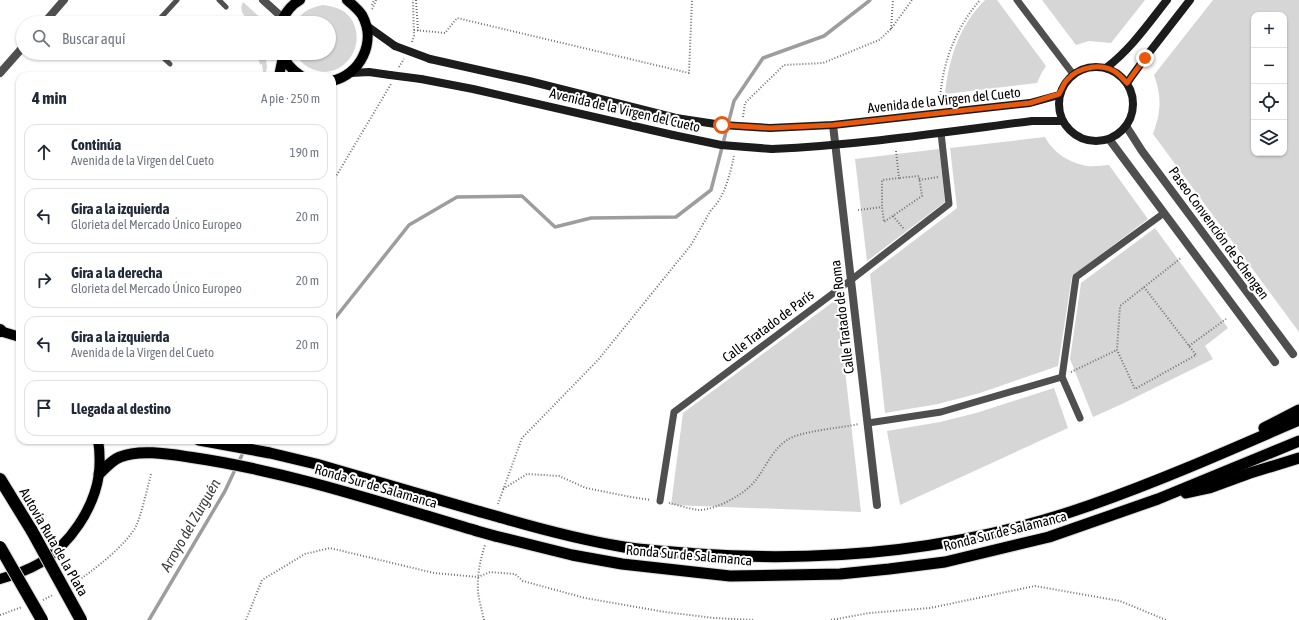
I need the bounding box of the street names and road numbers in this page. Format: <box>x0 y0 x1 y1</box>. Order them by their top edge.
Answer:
street label: Avenida de la Virgen del Cueto <box>867 84 1021 116</box>
street label: Avenida de la Virgen del Cueto <box>548 85 702 135</box>
street label: Paseo Convención de Schengen <box>1166 164 1272 302</box>
street label: Calle Tratado de Roma <box>827 259 857 375</box>
street label: Calle Tratado de París <box>719 286 817 365</box>
street label: Ronda Sur de Salamanca <box>313 461 439 511</box>
street label: Autovía Ruta de la Plata <box>17 485 91 599</box>
street label: Ronda Sur de Salamanca <box>942 508 1068 554</box>
street label: Ronda Sur de Salamanca <box>625 542 753 568</box>

